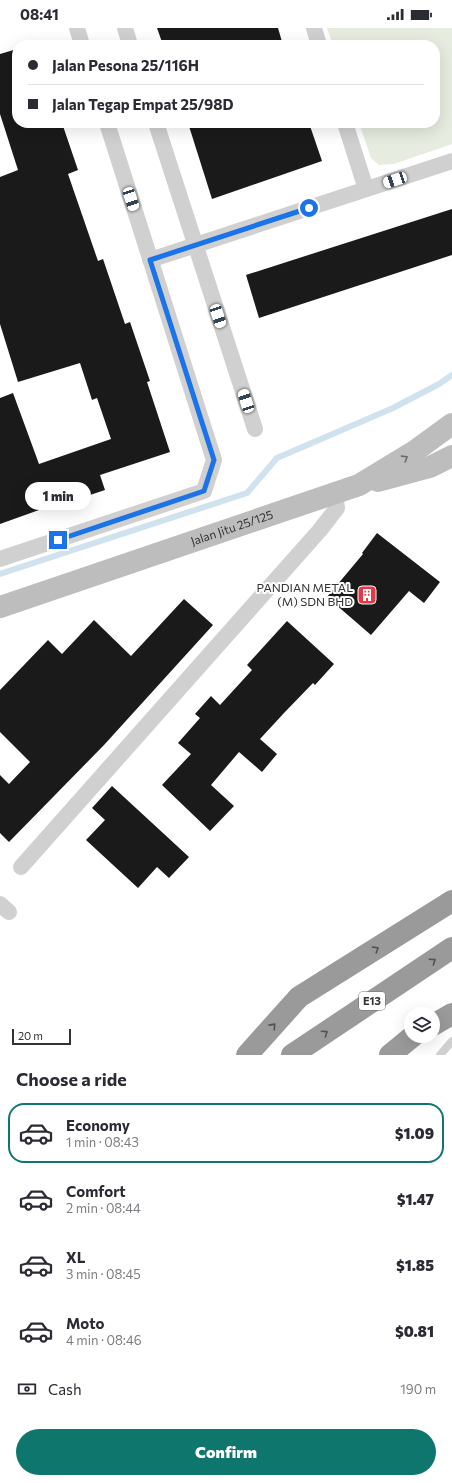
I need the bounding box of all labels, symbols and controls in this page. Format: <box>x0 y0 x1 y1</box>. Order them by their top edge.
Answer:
text: 08:41 <box>20 5 59 23</box>
text: Jalan Pesona 25/116H <box>52 56 199 74</box>
text: Jalan Tegap Empat 25/98D <box>52 95 234 113</box>
car <box>382 171 408 189</box>
car <box>122 186 140 212</box>
route start <box>300 199 318 217</box>
car <box>209 303 227 329</box>
car <box>237 388 255 414</box>
one-way arrow <box>401 455 408 462</box>
callout: 1 min <box>25 482 91 510</box>
text: 1 min <box>42 488 74 504</box>
street label: Jalan Jitu 25/125 <box>189 507 275 549</box>
route end <box>49 531 67 549</box>
place label: PANDIAN METAL (M) SDN BHD <box>257 580 353 608</box>
building icon: PANDIAN METAL (M) SDN BHD <box>356 584 378 606</box>
one-way arrow <box>372 946 379 954</box>
one-way arrow <box>428 959 435 966</box>
road number: E13 <box>359 992 385 1010</box>
map controls <box>404 1007 440 1043</box>
button: layers <box>404 1007 440 1043</box>
one-way arrow <box>268 1023 276 1031</box>
scale bar <box>12 1027 71 1046</box>
text: 20 m <box>18 1029 43 1042</box>
one-way arrow <box>321 1030 328 1038</box>
text: Choose a ride <box>16 1068 127 1090</box>
icon: car <box>18 1115 54 1151</box>
text: Economy <box>66 1116 130 1134</box>
text: $1.09 <box>395 1124 434 1142</box>
text: 1 min · 08:43 <box>66 1134 139 1150</box>
icon: car <box>18 1181 54 1217</box>
text: Comfort <box>66 1182 126 1200</box>
text: $1.47 <box>397 1190 434 1208</box>
text: 2 min · 08:44 <box>66 1200 141 1216</box>
icon: car <box>18 1247 54 1283</box>
text: XL <box>66 1248 85 1266</box>
text: $1.85 <box>396 1256 434 1274</box>
text: 3 min · 08:45 <box>66 1266 141 1282</box>
icon: car <box>18 1313 54 1349</box>
text: Moto <box>66 1314 105 1332</box>
text: $0.81 <box>395 1322 434 1340</box>
text: 4 min · 08:46 <box>66 1332 142 1348</box>
icon: cash <box>16 1378 38 1400</box>
text: Cash <box>48 1380 82 1398</box>
text: 190 m <box>400 1381 436 1397</box>
button: Confirm <box>16 1429 436 1475</box>

